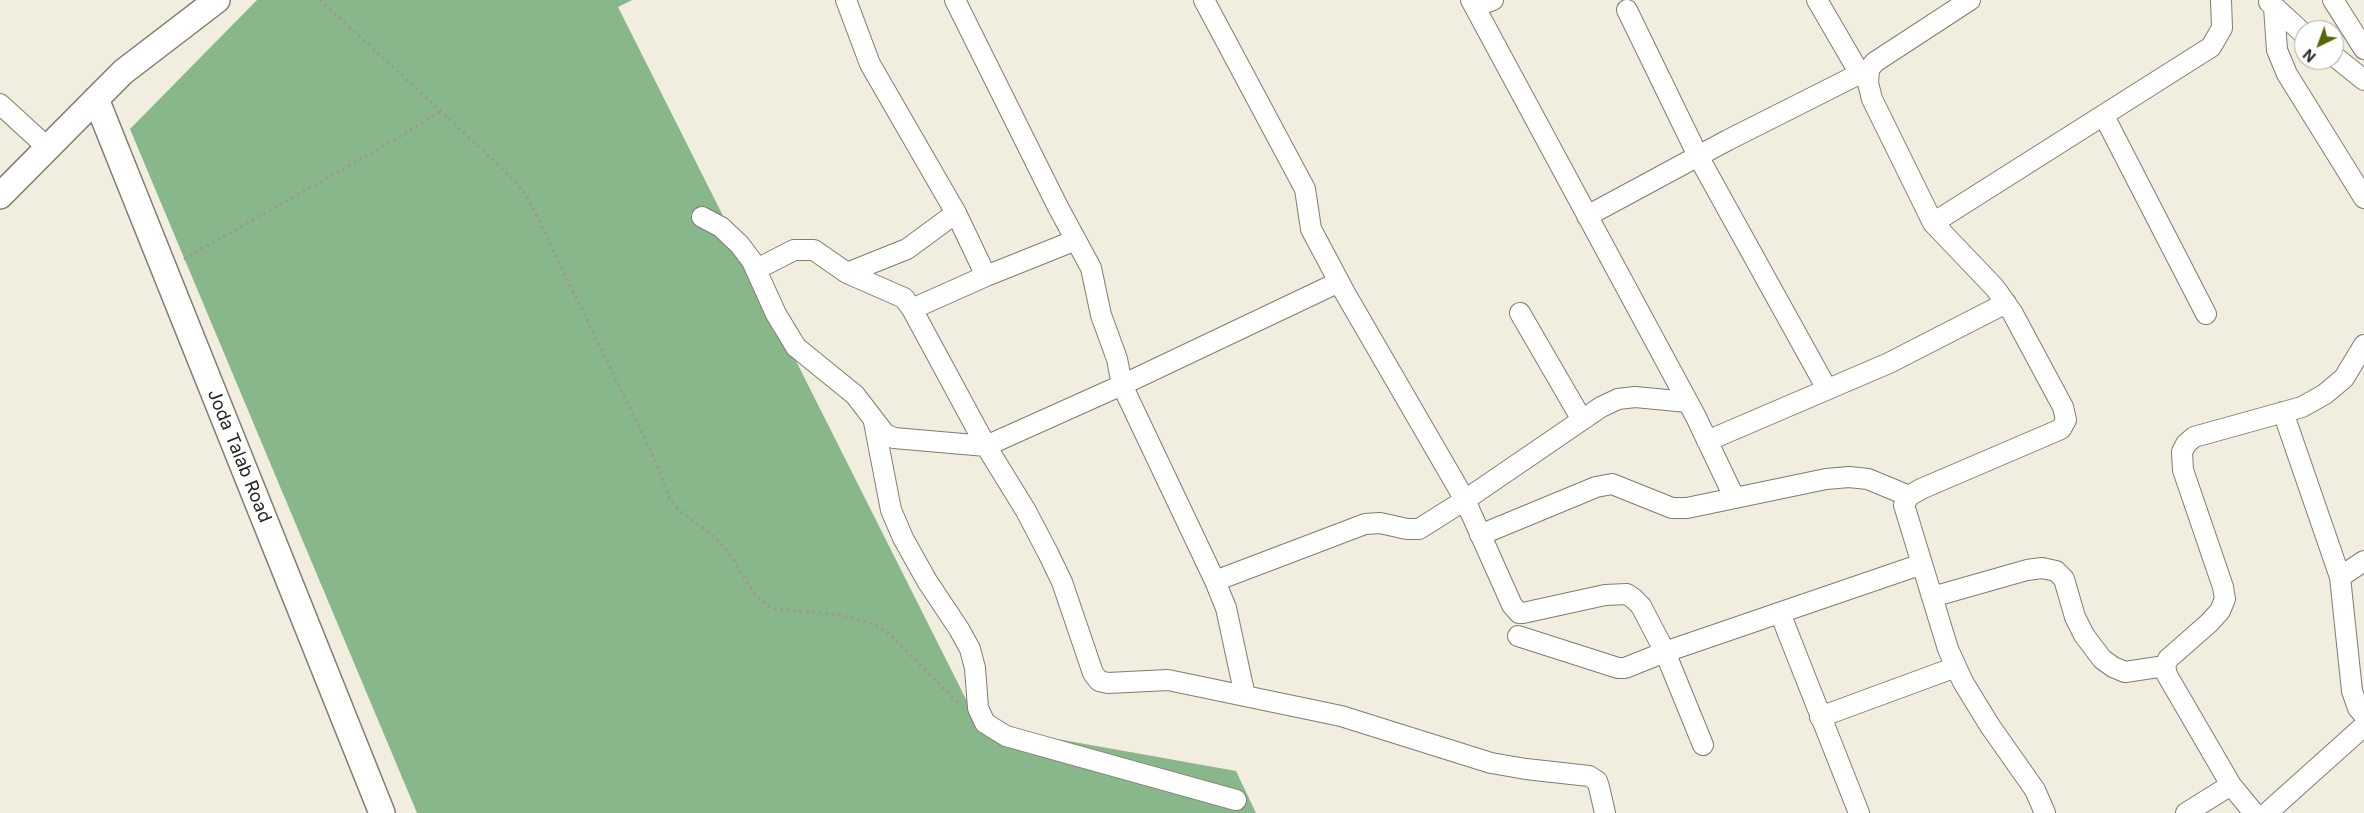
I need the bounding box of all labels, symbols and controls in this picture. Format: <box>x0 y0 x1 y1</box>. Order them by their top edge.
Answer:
north arrow <box>2294 20 2344 70</box>
text: N <box>2300 46 2319 66</box>
street label: Joda Talab Road <box>202 386 276 526</box>

